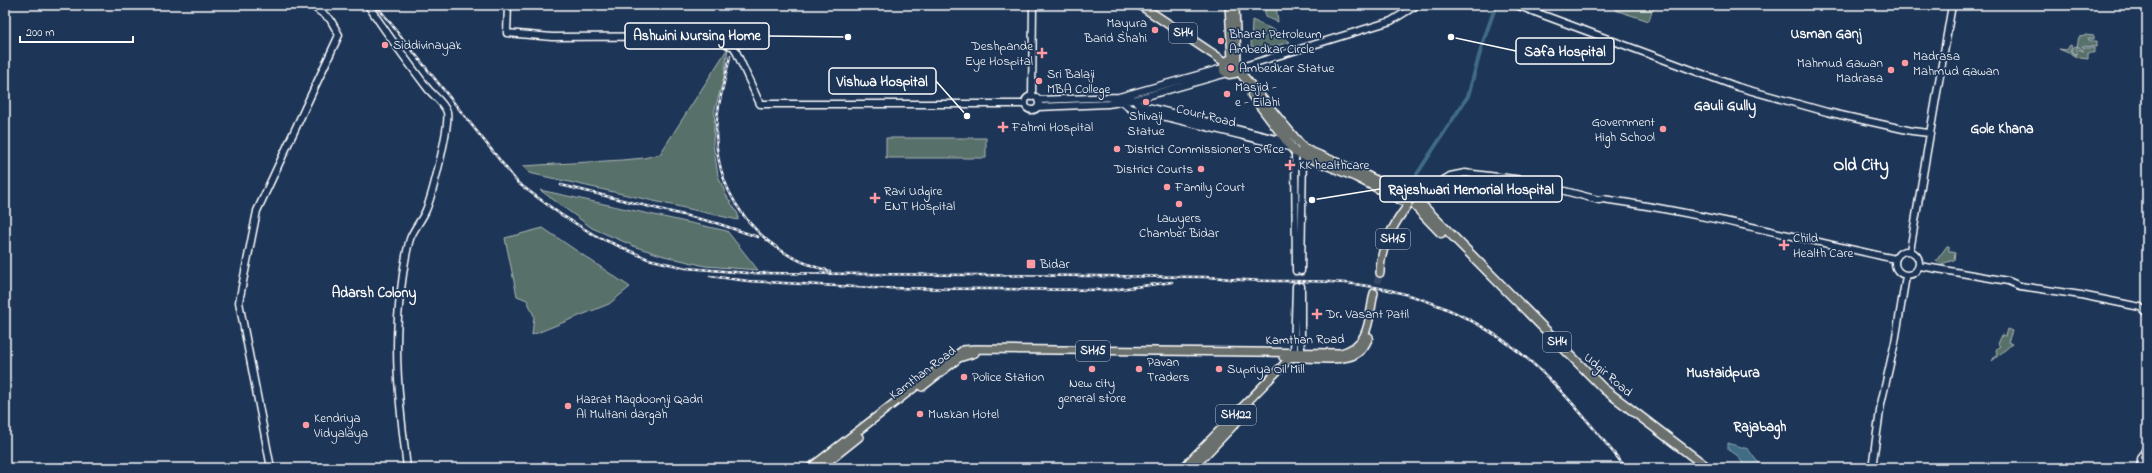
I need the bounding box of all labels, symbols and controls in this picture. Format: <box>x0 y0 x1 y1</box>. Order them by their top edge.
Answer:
place label: Mayura Barid Shahi <box>1083 14 1147 48</box>
scale bar <box>20 18 133 44</box>
callout: Ashwini Nursing Home <box>625 23 769 49</box>
road number: SH4 <box>1169 23 1197 43</box>
text: 200 m <box>26 24 55 42</box>
district label: Usman Ganj <box>1791 24 1863 45</box>
marker: Mayura Barid Shahi <box>1150 25 1160 35</box>
place label: Bharat Petroleum Ambedkar Circle <box>1228 25 1322 59</box>
text: Ashwini Nursing Home <box>633 26 762 49</box>
place label: Siddivinayak <box>393 36 462 56</box>
marker: Bharat Petroleum Ambedkar Circle <box>1216 36 1226 46</box>
place label: Deshpande Eye Hospital <box>965 37 1033 72</box>
callout: Safa Hospital <box>1516 38 1614 64</box>
marker: Siddivinayak <box>380 40 390 50</box>
text: Safa Hospital <box>1524 42 1606 63</box>
marker: Deshpande Eye Hospital <box>1036 47 1048 59</box>
place label: Madrasa Mahmud Gawan <box>1913 47 1999 81</box>
place label: Mahmud Gawan Madrasa <box>1797 54 1883 88</box>
marker: Madrasa Mahmud Gawan <box>1900 58 1910 68</box>
place label: Ambedkar Statue <box>1239 59 1335 78</box>
marker: Ambedkar Statue <box>1226 63 1236 73</box>
place label: Sri Balaji MBA College <box>1047 65 1110 100</box>
marker: Mahmud Gawan Madrasa <box>1886 65 1896 75</box>
callout: Vishwa Hospital <box>829 68 936 94</box>
text: Vishwa Hospital <box>835 72 928 93</box>
marker: Sri Balaji MBA College <box>1034 76 1044 86</box>
place label: Masjid - e - Eilahi <box>1235 78 1280 112</box>
marker: Masjid - e - Eilahi <box>1222 89 1232 99</box>
district label: Gauli Gully <box>1694 96 1756 119</box>
marker: Shivaji Statue <box>1141 97 1151 107</box>
street label: Court Road <box>1174 99 1239 133</box>
place label: Shivaji Statue <box>1127 107 1165 141</box>
place label: Government High School <box>1592 113 1656 148</box>
place label: Fahmi Hospital <box>1011 118 1093 137</box>
district label: Gole Khana <box>1970 119 2034 140</box>
marker: Fahmi Hospital <box>997 121 1009 133</box>
marker: Government High School <box>1658 124 1668 134</box>
place label: District Commissioner's Office <box>1124 140 1284 159</box>
marker: District Commissioner's Office <box>1112 144 1122 154</box>
district label: Old City <box>1833 153 1889 180</box>
place label: KK healthcare <box>1299 156 1369 175</box>
marker: KK healthcare <box>1284 159 1296 171</box>
place label: District Courts <box>1113 160 1193 179</box>
marker: District Courts <box>1196 164 1206 174</box>
callout: Rajeshwari Memorial Hospital <box>1380 176 1562 202</box>
place label: Family Court <box>1174 178 1246 198</box>
text: Rajeshwari Memorial Hospital <box>1387 180 1555 201</box>
place label: Ravi Udgire ENT Hospital <box>884 182 955 216</box>
marker: Family Court <box>1162 182 1172 192</box>
marker: Ravi Udgire ENT Hospital <box>869 192 881 204</box>
marker: Lawyers Chamber Bidar <box>1174 199 1184 209</box>
place label: Lawyers Chamber Bidar <box>1139 209 1220 243</box>
road number: SH15 <box>1376 229 1410 249</box>
place label: Child Health Care <box>1793 229 1854 263</box>
marker: Child Health Care <box>1778 239 1790 251</box>
place label: Bidar <box>1039 255 1070 274</box>
marker: Bidar <box>1025 258 1037 270</box>
district label: Adarsh Colony <box>332 283 416 306</box>
place label: Dr. Vasant Patil <box>1325 305 1409 324</box>
marker: Dr. Vasant Patil <box>1311 308 1323 320</box>
street label: Kamthan Road <box>1265 330 1345 350</box>
road number: SH4 <box>1543 332 1571 352</box>
street label: Kamthan Road <box>886 341 961 404</box>
road number: SH15 <box>1076 341 1110 361</box>
street label: Udgir Road <box>1579 348 1637 403</box>
place label: Pavan Traders <box>1147 353 1190 387</box>
place label: Supriya Oil Mill <box>1227 360 1305 380</box>
district label: Mustaidpura <box>1686 363 1760 384</box>
marker: New city general store <box>1087 364 1097 374</box>
marker: Pavan Traders <box>1134 364 1144 374</box>
marker: Supriya Oil Mill <box>1214 364 1224 374</box>
place label: Police Station <box>972 368 1044 387</box>
marker: Police Station <box>959 372 969 382</box>
place label: New city general store <box>1057 374 1126 409</box>
place label: Hazrat Maqdoomji Qadri Al Multani dargah <box>576 390 703 425</box>
marker: Hazrat Maqdoomji Qadri Al Multani dargah <box>563 401 573 411</box>
place label: Muskan Hotel <box>928 405 999 424</box>
road number: SH122 <box>1216 405 1256 425</box>
place label: Kendriya Vidyalaya <box>313 409 368 444</box>
marker: Muskan Hotel <box>915 409 925 419</box>
district label: Rajabagh <box>1732 417 1787 440</box>
marker: Kendriya Vidyalaya <box>301 420 311 430</box>

